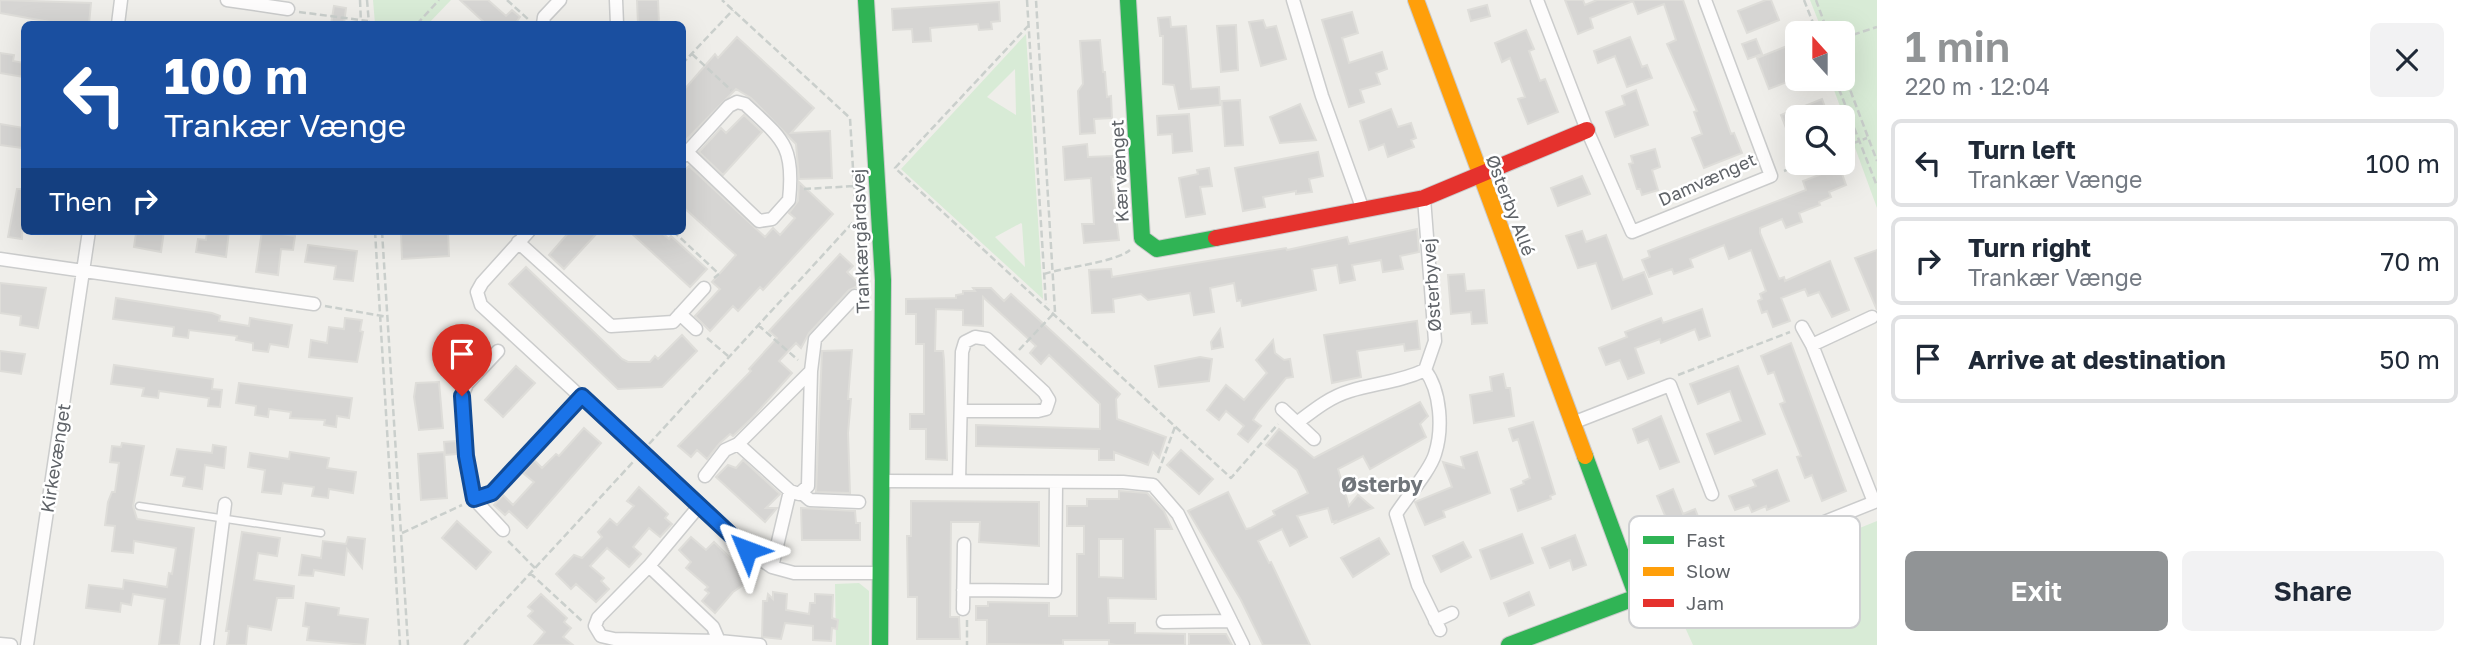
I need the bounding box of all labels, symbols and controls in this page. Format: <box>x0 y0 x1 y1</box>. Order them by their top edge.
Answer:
north arrow <box>1785 21 1855 91</box>
map controls <box>1785 21 1855 175</box>
text: 1 min <box>1905 21 2010 71</box>
button: close <box>2370 23 2444 97</box>
text: 100 m <box>164 46 308 105</box>
icon: left <box>49 49 140 140</box>
text: 220 m · 12:04 <box>1905 72 2050 100</box>
button: search <box>1785 105 1855 175</box>
text: Trankær Vænge <box>164 106 406 144</box>
street label: Kærvænget <box>1105 119 1133 223</box>
text: Turn left <box>1968 134 2076 165</box>
icon: left <box>1909 144 1947 182</box>
street label: Damvænget <box>1655 148 1759 210</box>
text: 100 m <box>2366 148 2440 179</box>
street label: Østerby Allé <box>1482 151 1540 259</box>
text: Trankær Vænge <box>1968 165 2142 193</box>
street label: Trankærgårdsvej <box>846 168 874 314</box>
icon: right <box>126 182 164 220</box>
text: Then <box>49 186 112 217</box>
text: Turn right <box>1968 232 2091 263</box>
street label: Østerbyvej <box>1417 237 1445 333</box>
icon: right <box>1909 242 1947 280</box>
text: 70 m <box>2381 246 2440 277</box>
text: Trankær Vænge <box>1968 263 2142 291</box>
pin <box>432 324 492 396</box>
icon: arrive <box>443 335 481 373</box>
icon: arrive <box>1909 340 1947 378</box>
text: Arrive at destination <box>1968 344 2226 375</box>
text: 50 m <box>2379 344 2440 375</box>
street label: Kirkevænget <box>36 402 74 514</box>
district label: Østerby <box>1341 471 1423 497</box>
position arrow <box>710 513 784 587</box>
legend <box>1629 516 1860 628</box>
text: Fast <box>1686 528 1725 551</box>
button: Exit <box>1905 551 2168 631</box>
button: Share <box>2182 551 2444 631</box>
text: Slow <box>1686 559 1731 582</box>
text: Jam <box>1686 591 1724 614</box>

